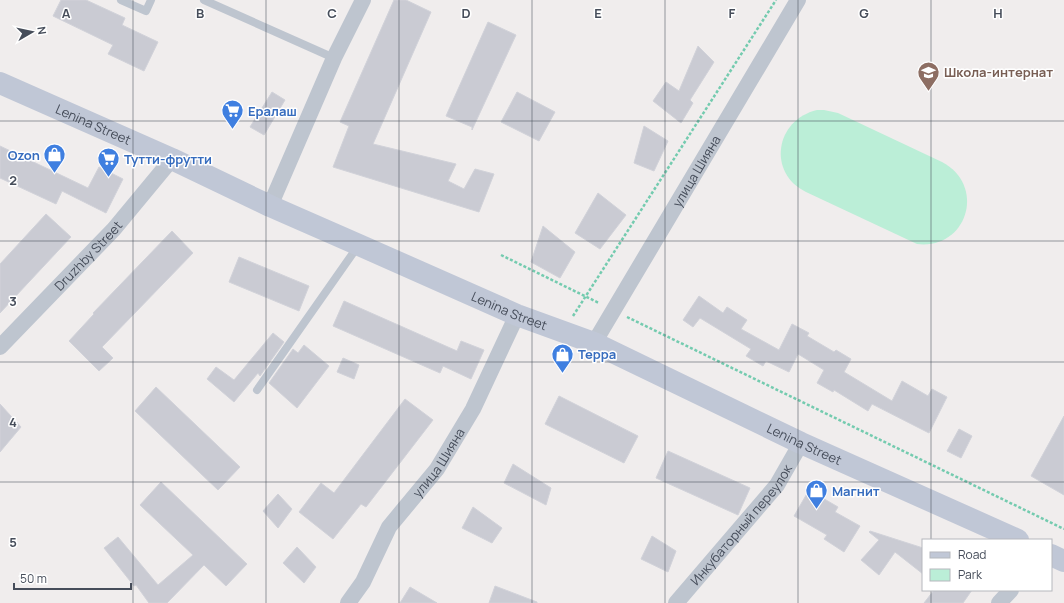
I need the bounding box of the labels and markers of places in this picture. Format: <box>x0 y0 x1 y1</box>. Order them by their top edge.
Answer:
school or university icon: Школа-интернат <box>915 59 941 92</box>
place label: Школа-интернат <box>944 63 1053 81</box>
supermarket icon: Ералаш <box>219 98 245 131</box>
place label: Ералаш <box>248 102 297 120</box>
shop icon: Ozon <box>42 142 68 175</box>
place label: Ozon <box>8 146 40 164</box>
supermarket icon: Тутти-фрутти <box>95 146 121 179</box>
place label: Тутти-фрутти <box>124 150 212 168</box>
shop icon: Терра <box>549 341 575 374</box>
place label: Терра <box>578 345 616 363</box>
shop icon: Магнит <box>803 478 829 511</box>
place label: Магнит <box>832 482 880 500</box>

